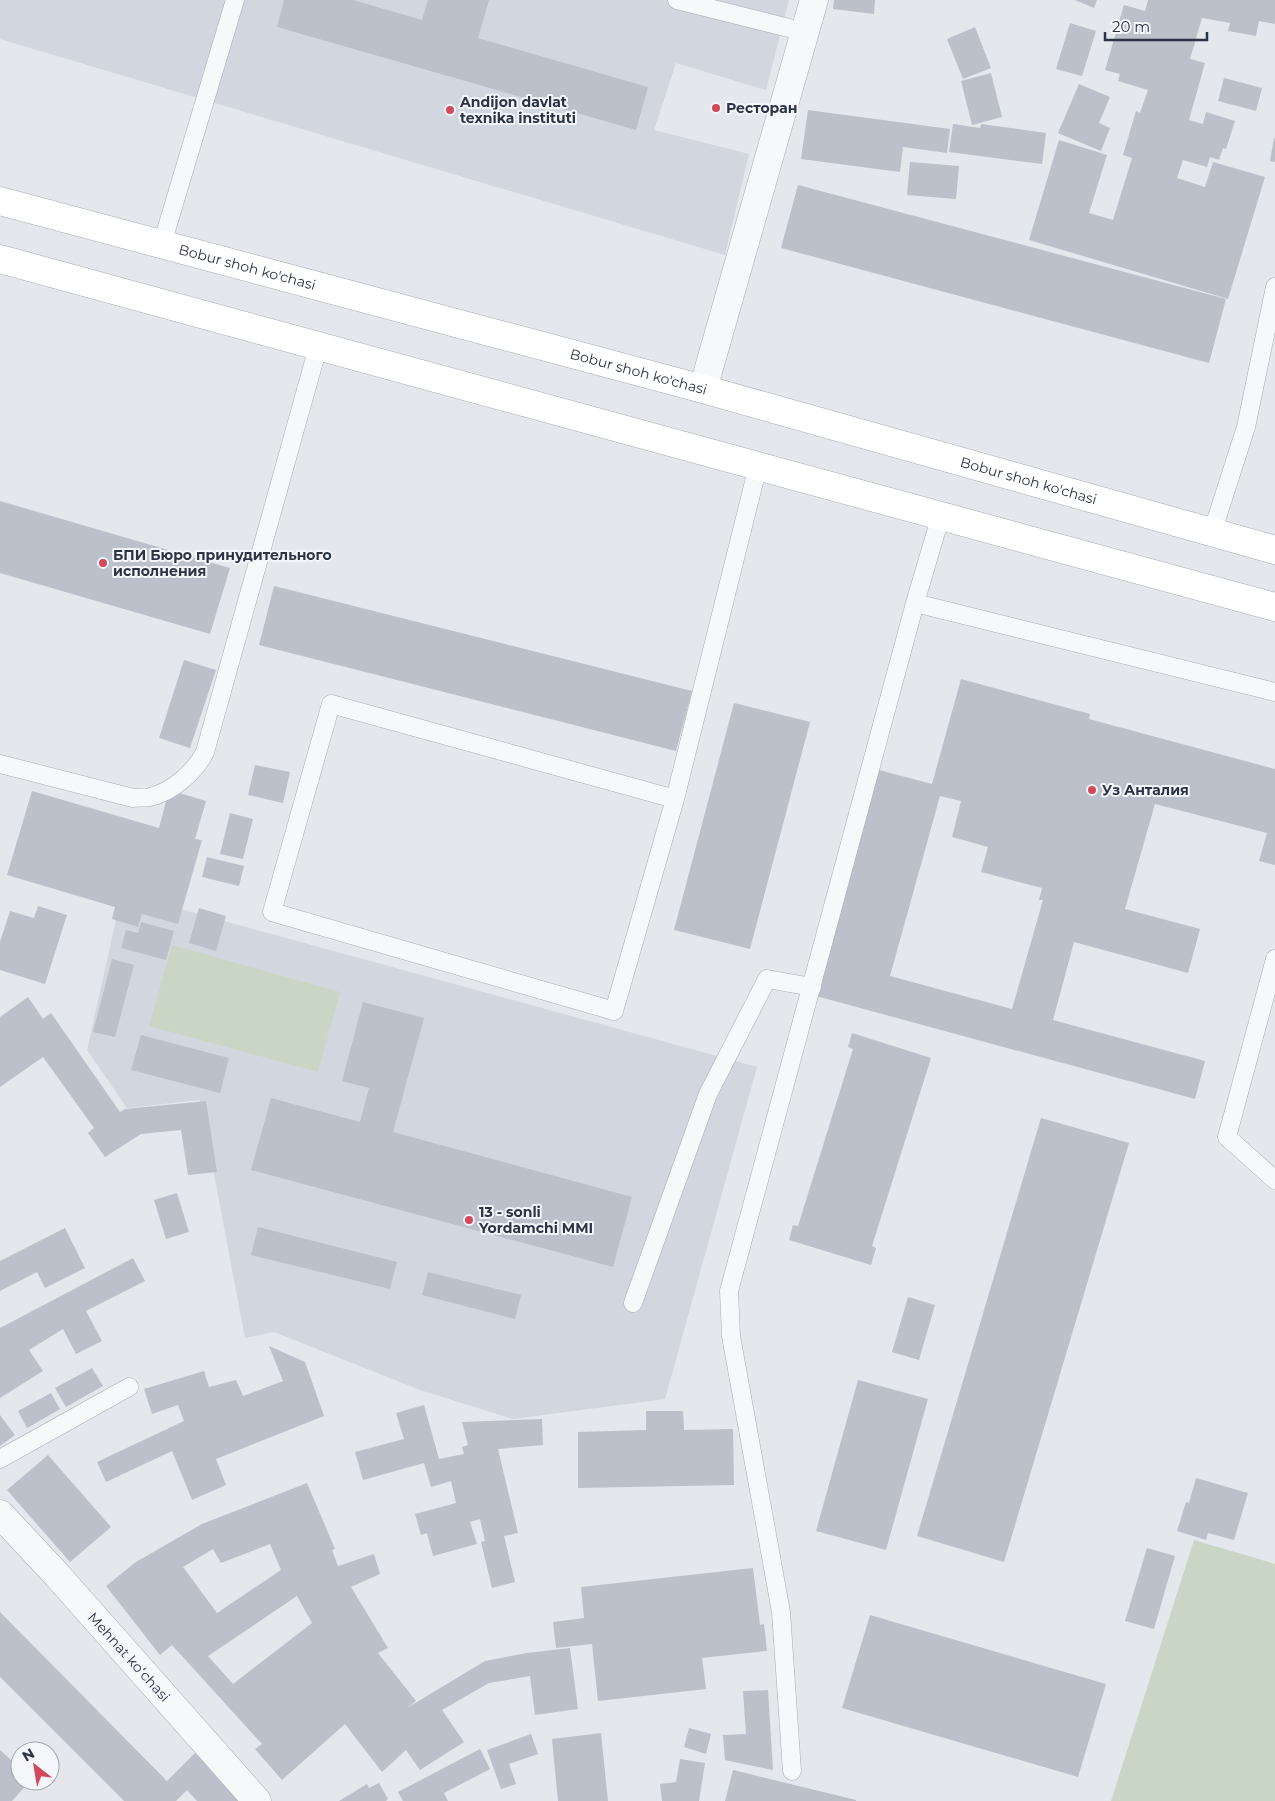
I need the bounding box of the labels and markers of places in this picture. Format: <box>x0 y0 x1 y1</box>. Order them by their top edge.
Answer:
place label: Andijon davlat texnika instituti <box>459 93 576 127</box>
place label: Ресторан <box>726 99 797 117</box>
marker: Ресторан <box>710 102 722 114</box>
marker: Andijon davlat texnika instituti <box>444 104 456 116</box>
place label: БПИ Бюро принудительного исполнения <box>113 546 332 580</box>
marker: БПИ Бюро принудительного исполнения <box>97 557 109 569</box>
place label: Уз Анталия <box>1102 781 1189 799</box>
marker: Уз Анталия <box>1086 784 1098 796</box>
place label: 13 - sonli Yordamchi MMI <box>478 1203 593 1237</box>
marker: 13 - sonli Yordamchi MMI <box>463 1214 475 1226</box>

